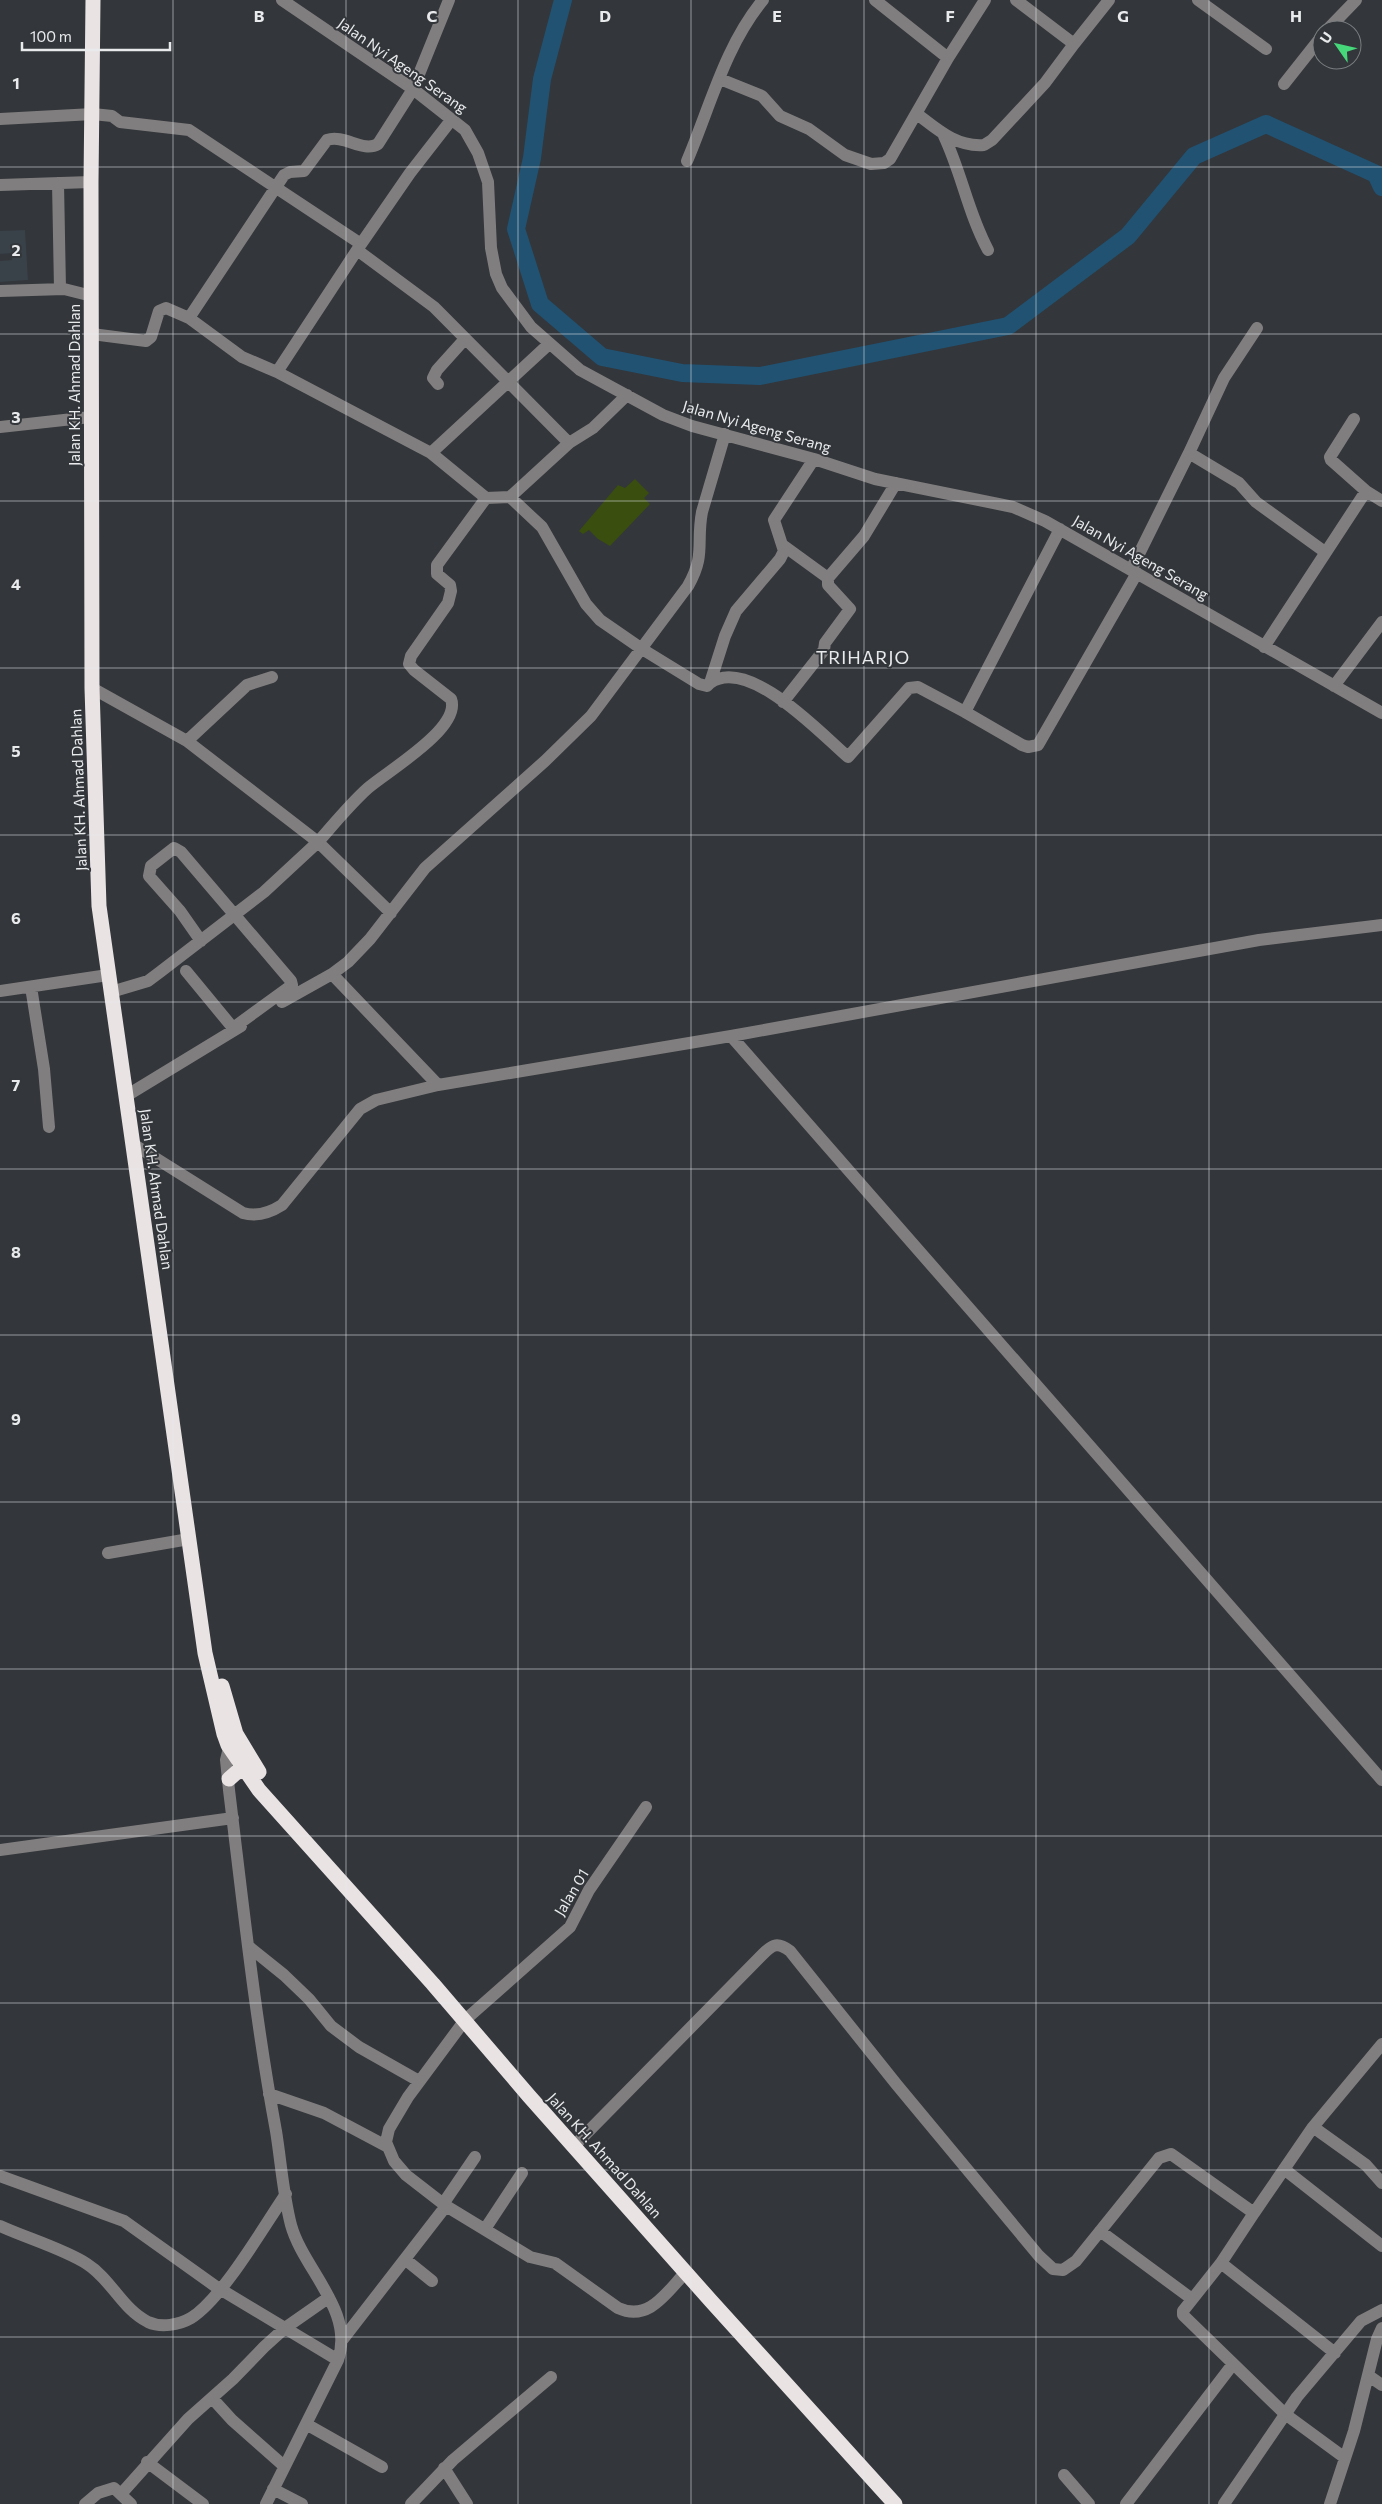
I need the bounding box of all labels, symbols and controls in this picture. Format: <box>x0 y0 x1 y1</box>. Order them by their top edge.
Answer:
text: B <box>254 6 265 25</box>
text: C <box>427 6 438 25</box>
text: D <box>599 6 611 25</box>
text: E <box>772 6 782 25</box>
text: F <box>945 6 955 25</box>
text: G <box>1117 6 1129 25</box>
text: H <box>1290 6 1302 25</box>
street label: Jalan Nyi Ageng Serang <box>335 14 471 116</box>
scale bar <box>22 20 170 52</box>
north arrow <box>1312 20 1362 70</box>
text: 100 m <box>30 27 72 45</box>
text: U <box>1316 28 1336 46</box>
text: 1 <box>12 73 20 92</box>
text: 2 <box>11 240 21 259</box>
street label: Jalan KH. Ahmad Dahlan <box>65 304 83 466</box>
street label: Jalan Nyi Ageng Serang <box>681 396 833 456</box>
text: 3 <box>11 407 21 426</box>
street label: Jalan Nyi Ageng Serang <box>1070 511 1212 603</box>
text: 4 <box>11 574 21 593</box>
district label: TRIHARJO <box>816 646 910 668</box>
street label: Jalan KH. Ahmad Dahlan <box>66 709 90 871</box>
text: 5 <box>11 741 21 760</box>
text: 6 <box>11 908 21 927</box>
text: 7 <box>12 1075 21 1094</box>
street label: Jalan KH. Ahmad Dahlan <box>137 1107 177 1271</box>
text: 8 <box>11 1242 21 1261</box>
text: 9 <box>11 1409 21 1428</box>
street label: Jalan 01 <box>550 1865 592 1919</box>
street label: Jalan KH. Ahmad Dahlan <box>544 2089 666 2221</box>

